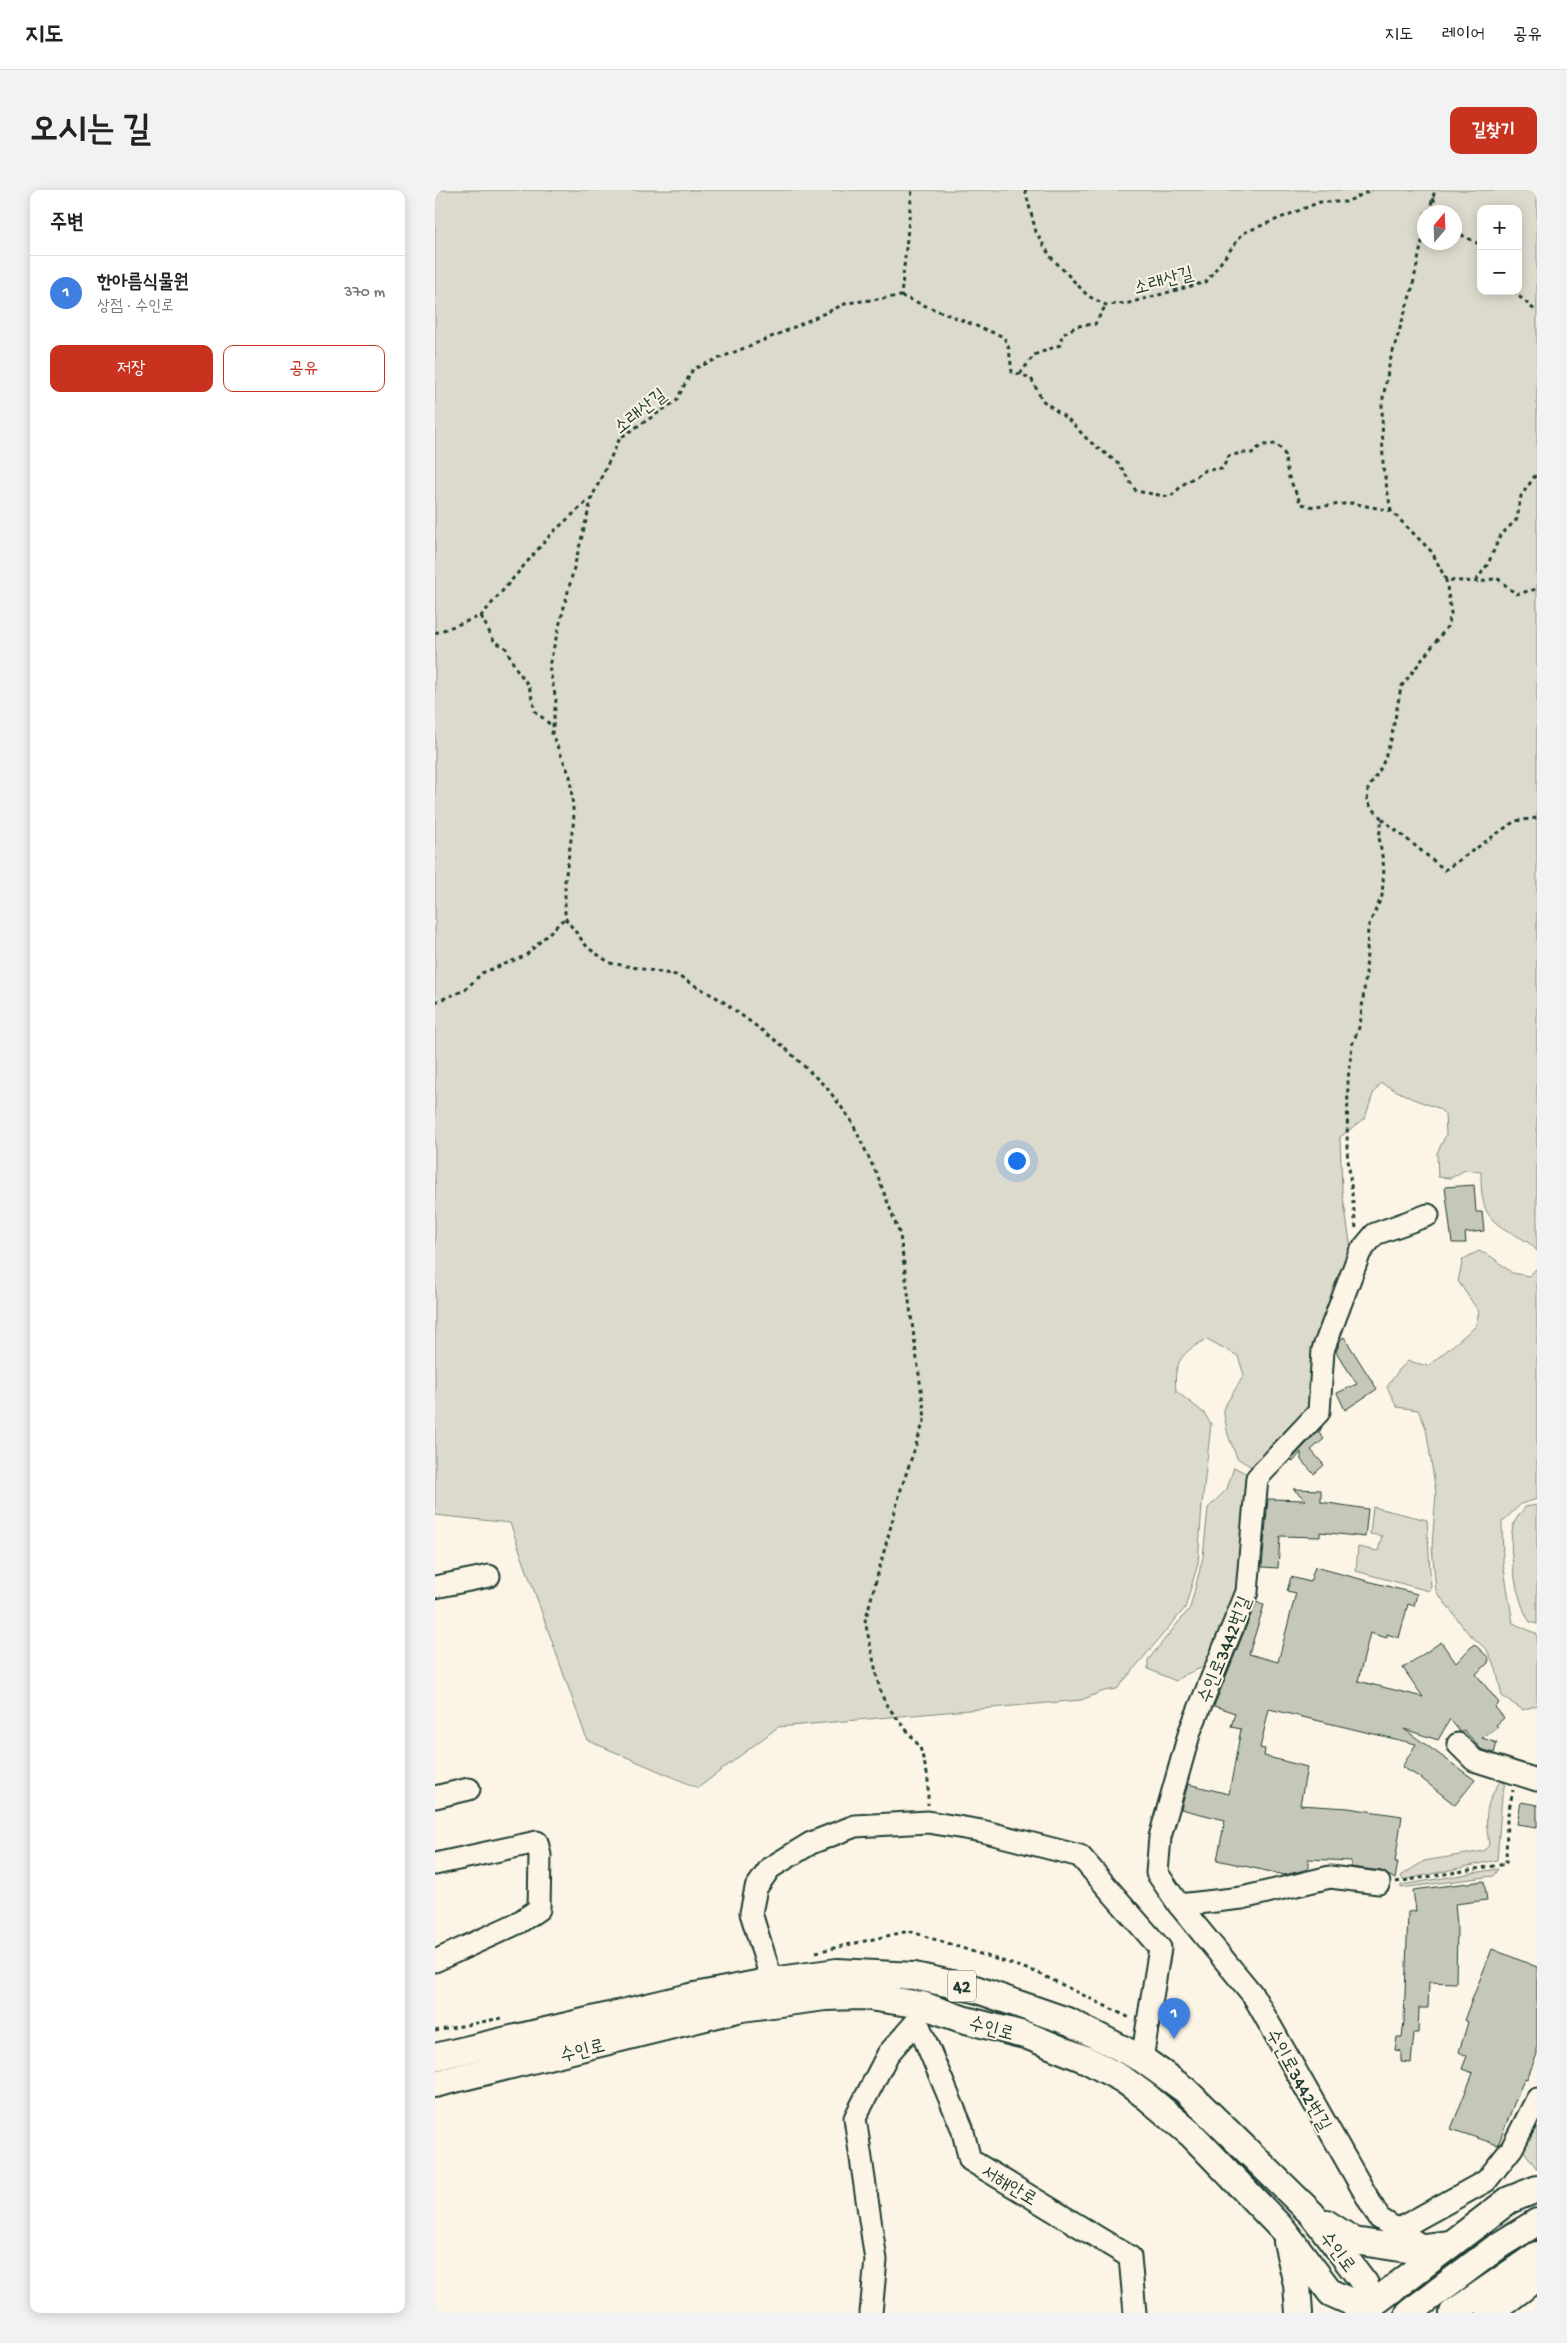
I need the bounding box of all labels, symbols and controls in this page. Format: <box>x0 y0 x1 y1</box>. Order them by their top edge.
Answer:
text: 지도 <box>25 22 64 51</box>
text: 지도 <box>1385 25 1414 46</box>
text: 레이어 <box>1442 25 1485 46</box>
text: 공유 <box>1513 25 1542 46</box>
button: 길찾기 <box>1450 107 1537 154</box>
text: 오시는 길 <box>30 112 151 153</box>
north arrow <box>1417 205 1462 250</box>
map controls <box>1477 205 1522 295</box>
button: + <box>1477 205 1522 250</box>
text: 주변 <box>50 212 84 237</box>
button: − <box>1477 250 1522 295</box>
street label: 소래산길 <box>1131 263 1196 301</box>
text: 한아름식물원 <box>97 272 189 295</box>
text: 1 <box>63 284 69 303</box>
text: 370 m <box>344 284 385 303</box>
text: 상점 · 수인로 <box>97 298 174 317</box>
button: 저장 <box>50 345 213 392</box>
button: 공유 <box>223 345 385 392</box>
street label: 소래산길 <box>610 385 672 441</box>
your location <box>1004 1148 1030 1174</box>
street label: 수인로3442번길 <box>1194 1593 1258 1707</box>
road number: 42 <box>948 1970 976 2002</box>
pin: 1 <box>1158 1998 1190 2039</box>
street label: 수인로 <box>966 2013 1016 2047</box>
street label: 수인로3442번길 <box>1259 2025 1335 2136</box>
street label: 수인로 <box>558 2036 608 2069</box>
street label: 서해안로 <box>976 2161 1040 2213</box>
street label: 수인로 <box>1313 2228 1359 2278</box>

